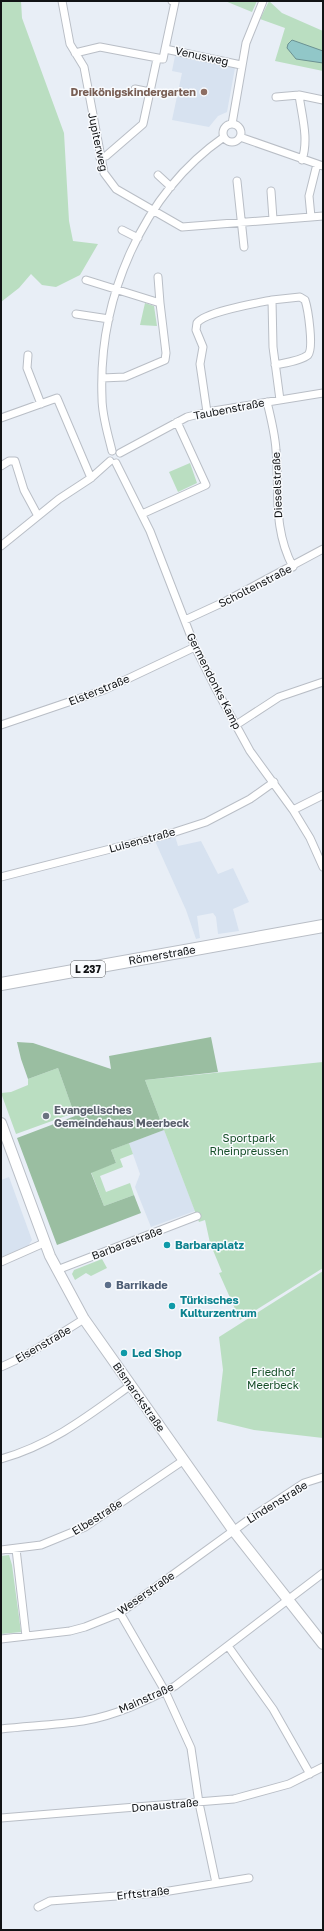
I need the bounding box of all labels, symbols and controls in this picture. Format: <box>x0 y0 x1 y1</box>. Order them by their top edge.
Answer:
street label: Venusweg <box>174 44 230 68</box>
place label: Dreikönigskindergarten <box>71 85 196 98</box>
marker: Dreikönigskindergarten <box>199 87 209 97</box>
street label: Jupiterweg <box>86 111 111 172</box>
street label: Taubenstraße <box>192 395 265 422</box>
street label: Dieselstraße <box>269 452 284 518</box>
street label: Scholtenstraße <box>216 561 294 610</box>
street label: Germendonks Kamp <box>184 630 244 731</box>
street label: Elsterstraße <box>66 671 131 708</box>
street label: Luisenstraße <box>107 824 176 855</box>
street label: Römerstraße <box>127 942 196 967</box>
road number: L 237 <box>71 961 105 977</box>
place label: Evangelisches Gemeindehaus Meerbeck <box>54 1103 190 1129</box>
marker: Evangelisches Gemeindehaus Meerbeck <box>41 1111 51 1121</box>
park label: Sportpark Rheinpreussen <box>209 1131 289 1157</box>
street label: Barbarastraße <box>90 1223 164 1262</box>
place label: Barbaraplatz <box>175 1238 244 1251</box>
marker: Barbaraplatz <box>162 1240 172 1250</box>
place label: Barrikade <box>116 1278 168 1291</box>
marker: Barrikade <box>103 1280 113 1290</box>
place label: Türkisches Kulturzentrum <box>180 1293 257 1319</box>
marker: Türkisches Kulturzentrum <box>167 1301 177 1311</box>
street label: Eisenstraße <box>13 1322 73 1365</box>
place label: Led Shop <box>132 1346 182 1359</box>
marker: Led Shop <box>119 1348 129 1358</box>
street label: Bismarckstraße <box>111 1359 168 1434</box>
park label: Friedhof Meerbeck <box>247 1365 299 1391</box>
street label: Lindenstraße <box>244 1478 310 1525</box>
street label: Elbestraße <box>69 1496 124 1537</box>
street label: Weserstraße <box>115 1568 177 1617</box>
street label: Mainstraße <box>116 1680 175 1715</box>
street label: Donaustraße <box>131 1795 199 1814</box>
street label: Erftstraße <box>116 1883 170 1902</box>

